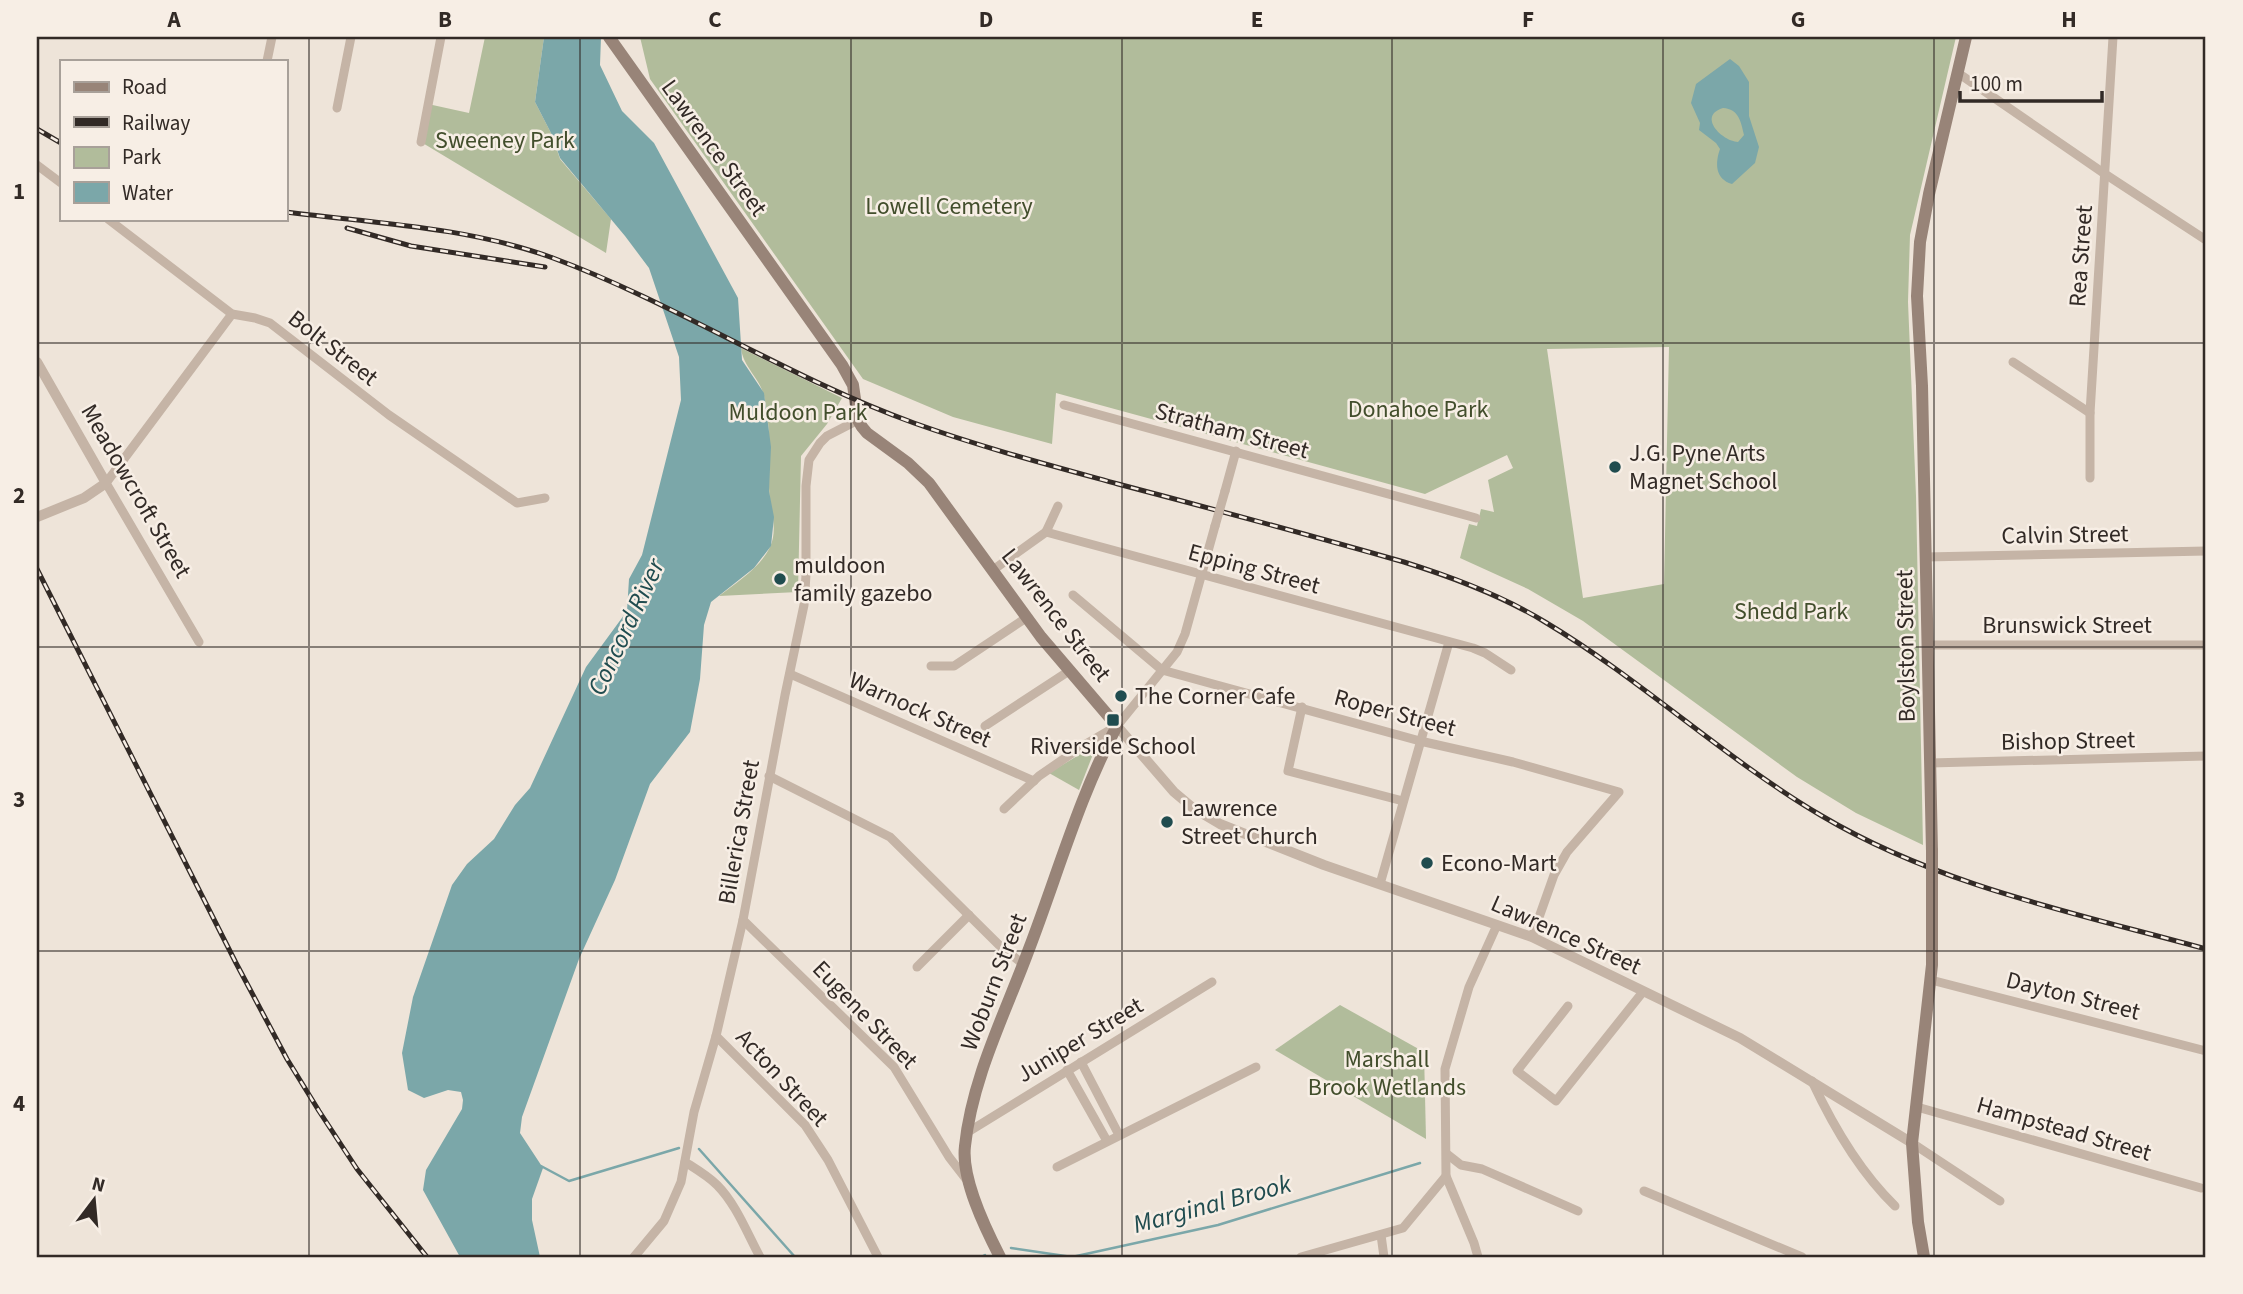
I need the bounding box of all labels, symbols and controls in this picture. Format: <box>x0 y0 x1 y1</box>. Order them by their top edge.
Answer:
text: A <box>166 3 181 36</box>
text: B <box>438 3 452 36</box>
text: C <box>708 3 722 36</box>
text: D <box>979 3 993 36</box>
text: E <box>1251 3 1263 36</box>
text: F <box>1522 3 1534 36</box>
text: G <box>1791 3 1805 36</box>
text: H <box>2061 3 2077 36</box>
legend <box>60 60 287 220</box>
scale bar <box>1960 60 2101 104</box>
text: 100 m <box>1970 69 2023 99</box>
text: Road <box>122 72 167 102</box>
street label: Lawrence Street <box>652 72 776 224</box>
text: Railway <box>122 108 190 138</box>
park label: Sweeney Park <box>435 123 575 158</box>
text: Park <box>122 142 162 172</box>
text: 1 <box>13 175 25 208</box>
text: Water <box>122 178 174 208</box>
park label: Lowell Cemetery <box>865 189 1033 224</box>
street label: Rea Street <box>2060 204 2102 308</box>
street label: Bolt Street <box>280 301 386 395</box>
park label: Donahoe Park <box>1348 392 1488 427</box>
street label: Stratham Street <box>1151 394 1313 468</box>
park label: Muldoon Park <box>729 395 867 430</box>
street label: Meadowcroft Street <box>72 398 200 584</box>
place label: J.G. Pyne Arts Magnet School <box>1629 436 1777 499</box>
marker: J.G. Pyne Arts Magnet School <box>1607 459 1623 475</box>
text: 2 <box>13 479 25 512</box>
street label: Calvin Street <box>2001 516 2129 554</box>
street label: Epping Street <box>1184 535 1324 603</box>
street label: Lawrence Street <box>993 541 1119 689</box>
place label: muldoon family gazebo <box>794 548 933 611</box>
water label: Concord River <box>578 552 674 701</box>
street label: Boylston Street <box>1887 569 1925 723</box>
marker: muldoon family gazebo <box>772 571 788 587</box>
park label: Shedd Park <box>1734 594 1848 629</box>
street label: Brunswick Street <box>1982 608 2152 643</box>
street label: Warnock Street <box>843 663 997 757</box>
place label: The Corner Cafe <box>1135 679 1295 714</box>
street label: Roper Street <box>1330 680 1460 746</box>
marker: The Corner Cafe <box>1113 688 1129 704</box>
marker: Riverside School <box>1105 712 1121 728</box>
street label: Bishop Street <box>2001 722 2135 760</box>
place label: Riverside School <box>1030 729 1196 764</box>
street label: Billerica Street <box>709 757 769 907</box>
text: 3 <box>13 783 25 816</box>
place label: Lawrence Street Church <box>1181 791 1318 854</box>
marker: Lawrence Street Church <box>1159 814 1175 830</box>
place label: Econo-Mart <box>1441 846 1557 881</box>
marker: Econo-Mart <box>1419 855 1435 871</box>
street label: Lawrence Street <box>1485 886 1647 984</box>
street label: Woburn Street <box>952 908 1036 1056</box>
street label: Eugene Street <box>804 953 926 1077</box>
street label: Dayton Street <box>2002 962 2144 1030</box>
street label: Juniper Street <box>1010 988 1150 1092</box>
street label: Acton Street <box>727 1021 837 1135</box>
park label: Marshall Brook Wetlands <box>1308 1042 1466 1105</box>
text: 4 <box>13 1087 25 1120</box>
street label: Hampstead Street <box>1973 1087 2155 1171</box>
north arrow <box>60 1164 130 1234</box>
water label: Marginal Brook <box>1129 1165 1296 1243</box>
text: N <box>88 1170 108 1200</box>

